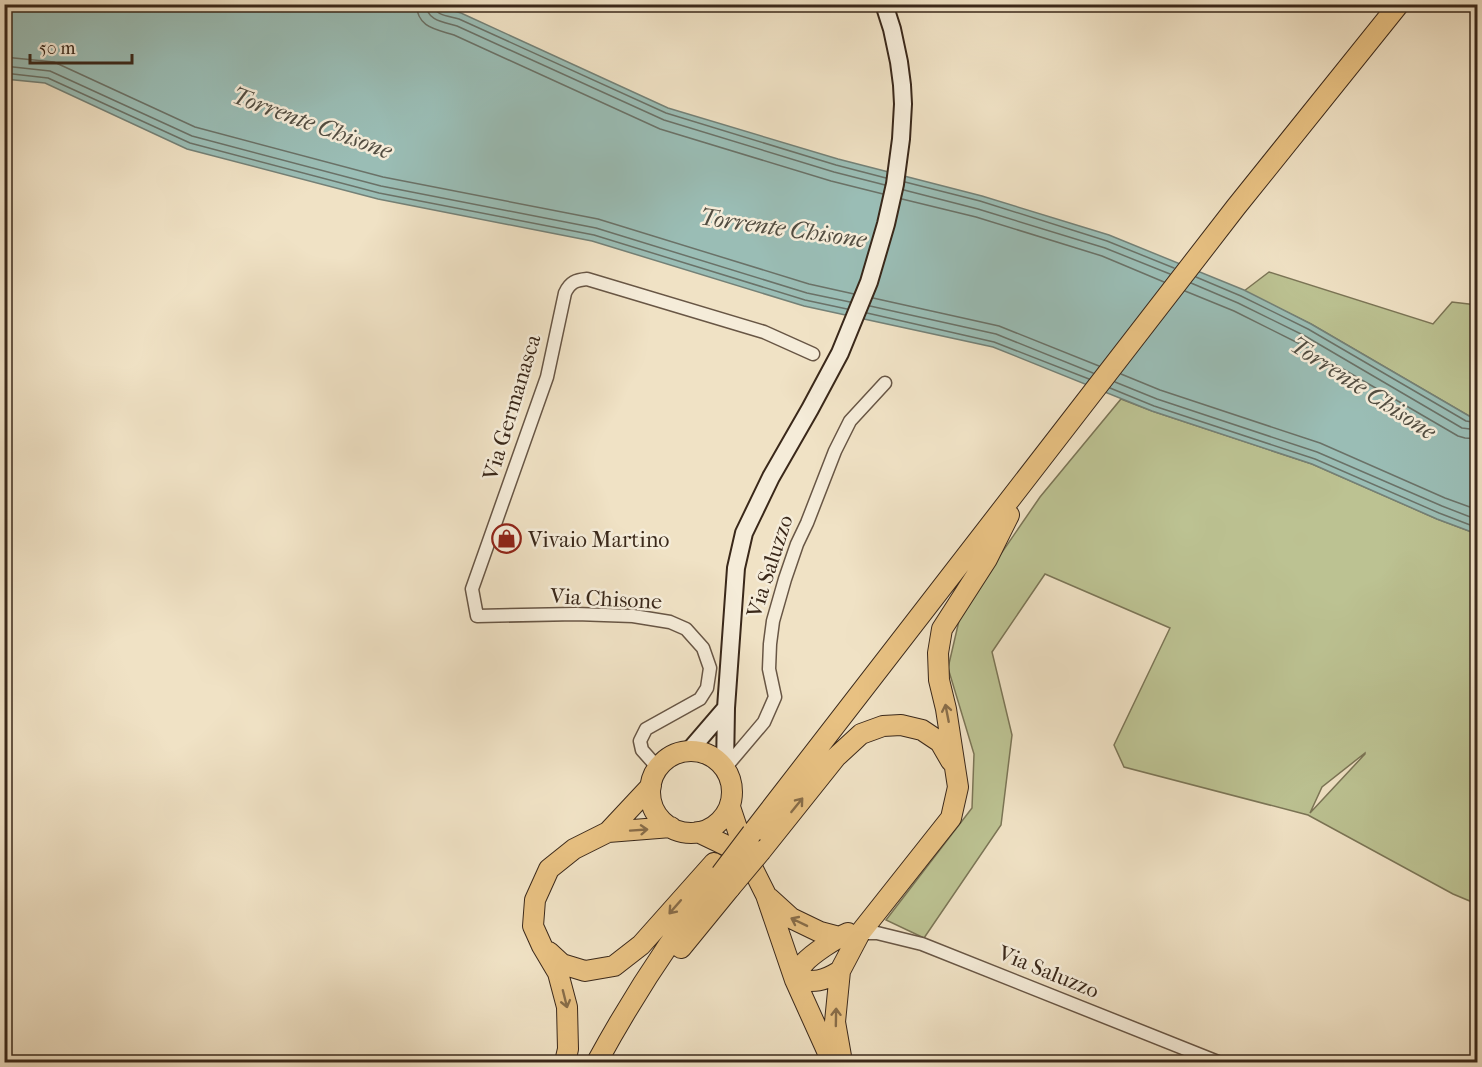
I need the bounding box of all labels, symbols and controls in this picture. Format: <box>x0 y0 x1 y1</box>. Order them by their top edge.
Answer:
scale bar <box>30 27 132 65</box>
text: 50 m <box>39 38 76 59</box>
water label: Torrente Chisone <box>228 81 397 165</box>
water label: Torrente Chisone <box>698 202 869 254</box>
street label: Via Germanasca <box>477 331 547 484</box>
water label: Torrente Chisone <box>1285 331 1442 446</box>
street label: Via Saluzzo <box>741 512 799 622</box>
shop icon: Vivaio Martino <box>491 523 523 555</box>
place label: Vivaio Martino <box>527 527 670 553</box>
street label: Via Chisone <box>548 583 663 615</box>
one-way arrow <box>941 703 952 723</box>
one-way arrow <box>791 797 804 813</box>
one-way arrow <box>629 824 649 835</box>
one-way arrow <box>669 899 682 915</box>
one-way arrow <box>790 915 808 927</box>
street label: Via Saluzzo <box>994 940 1103 1004</box>
one-way arrow <box>559 989 571 1008</box>
one-way arrow <box>831 1008 842 1028</box>

